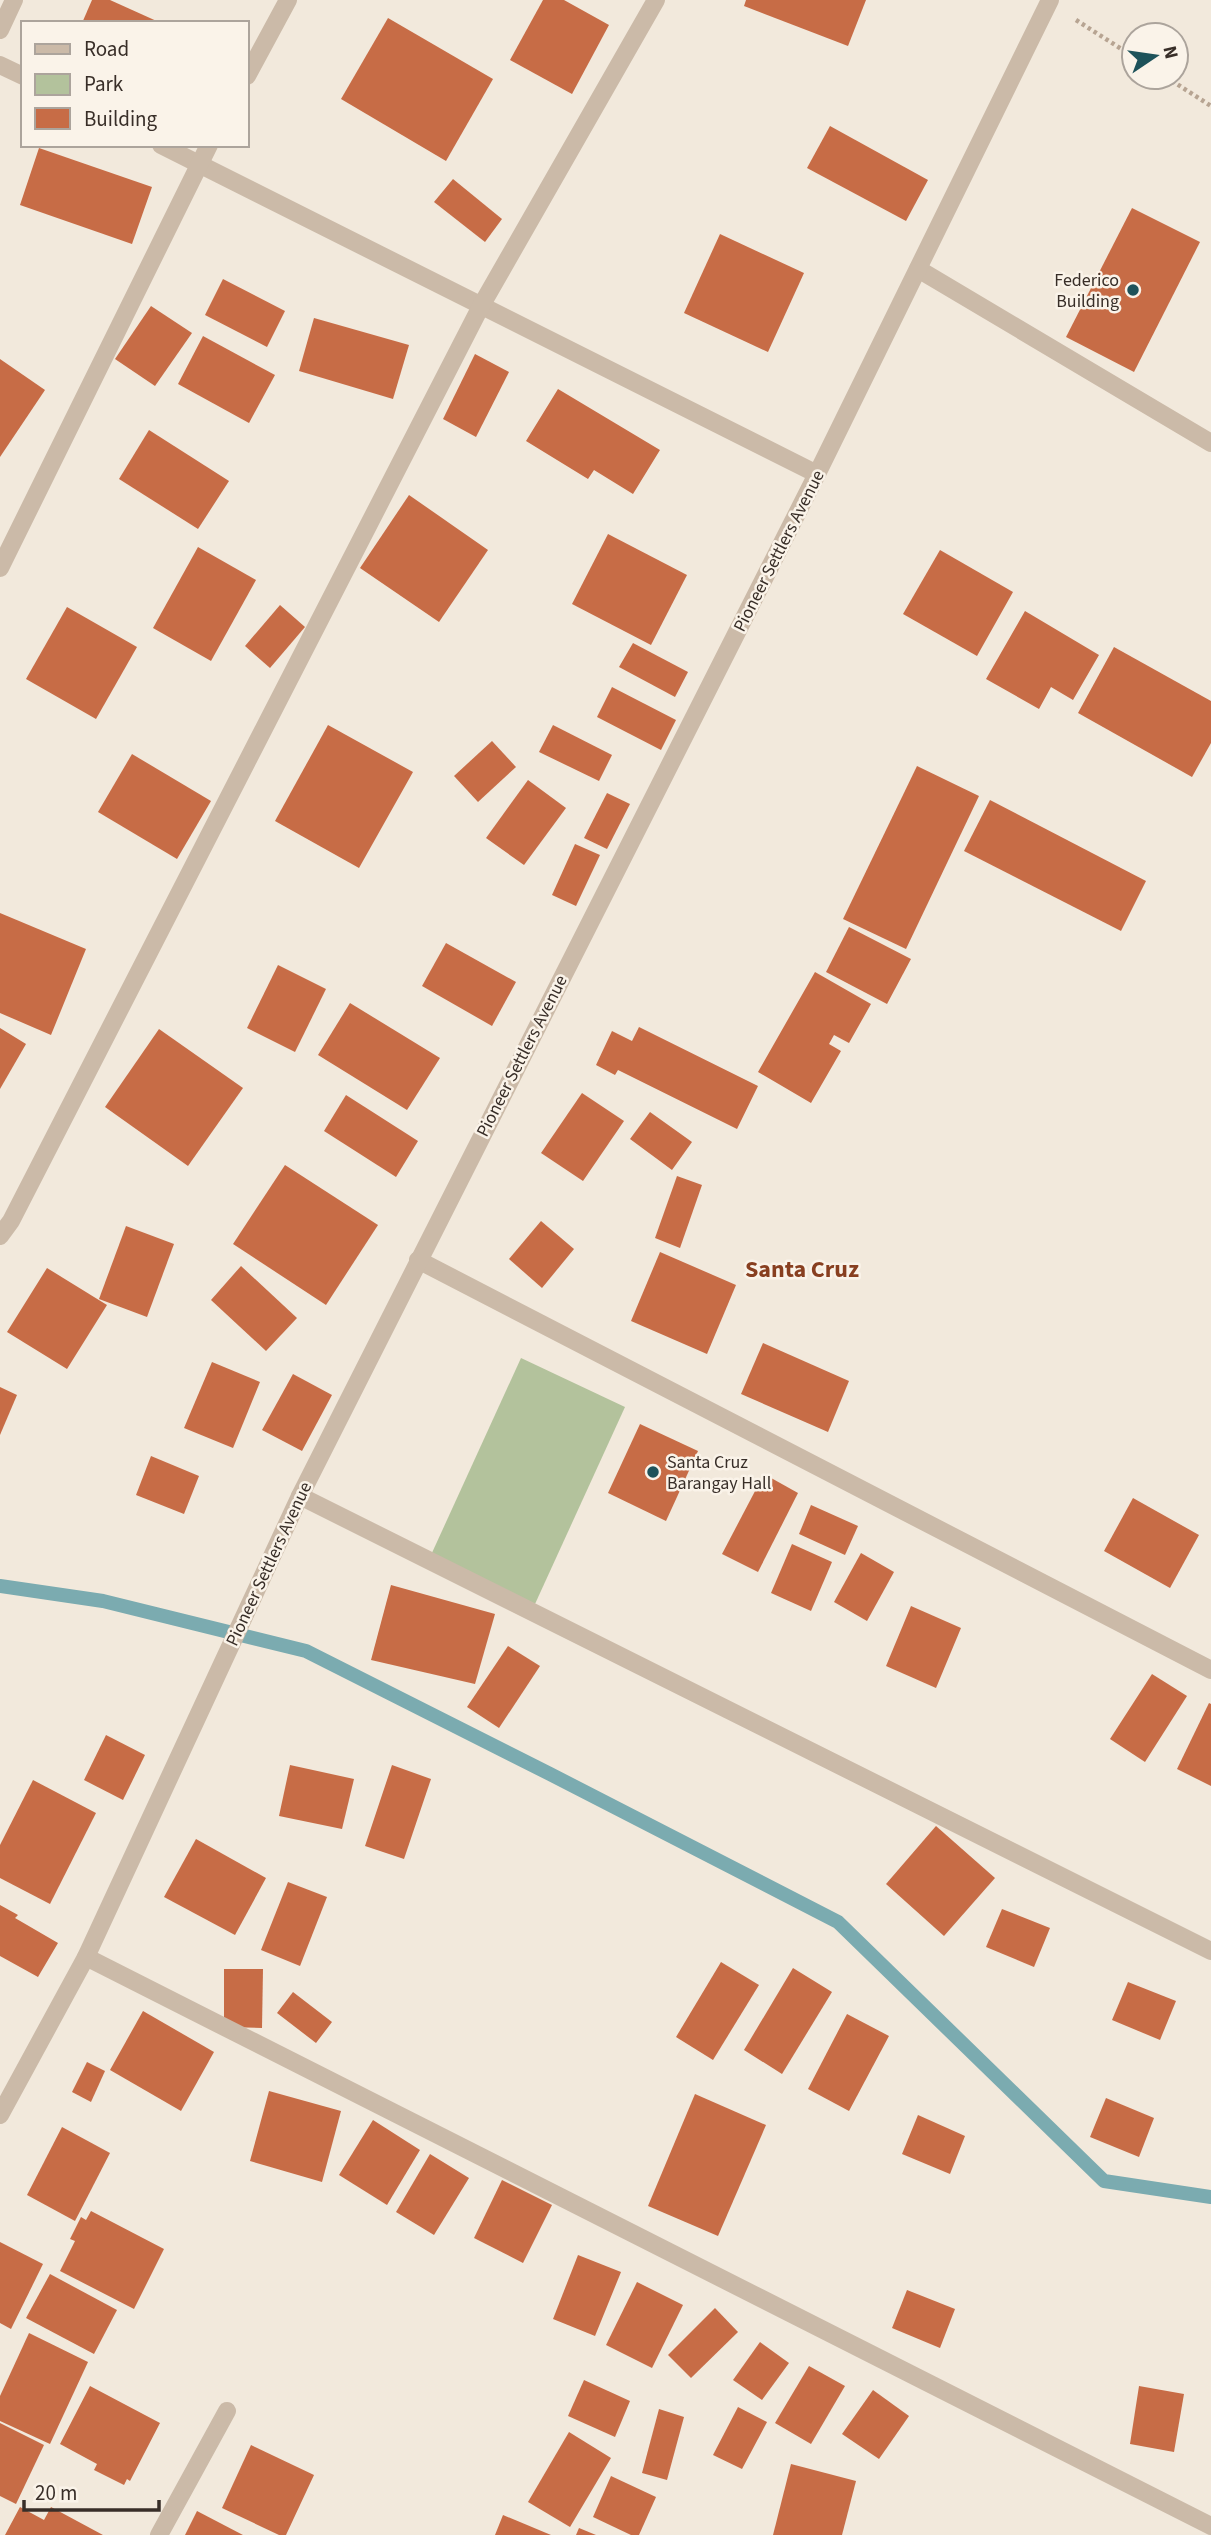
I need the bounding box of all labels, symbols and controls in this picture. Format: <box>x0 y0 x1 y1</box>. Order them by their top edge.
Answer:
legend <box>21 21 248 147</box>
north arrow <box>1120 21 1190 91</box>
text: Road <box>84 34 129 64</box>
text: N <box>1156 43 1185 62</box>
text: Park <box>84 69 124 99</box>
text: Building <box>84 104 158 134</box>
place label: Federico Building <box>1054 268 1119 314</box>
marker: Federico Building <box>1125 282 1141 298</box>
street label: Pioneer Settlers Avenue <box>727 466 831 636</box>
street label: Pioneer Settlers Avenue <box>470 971 574 1141</box>
district label: Santa Cruz <box>745 1252 859 1287</box>
place label: Santa Cruz Barangay Hall <box>667 1450 771 1496</box>
marker: Santa Cruz Barangay Hall <box>645 1464 661 1480</box>
street label: Pioneer Settlers Avenue <box>220 1478 318 1650</box>
scale bar <box>24 2468 159 2512</box>
text: 20 m <box>35 2478 77 2508</box>

